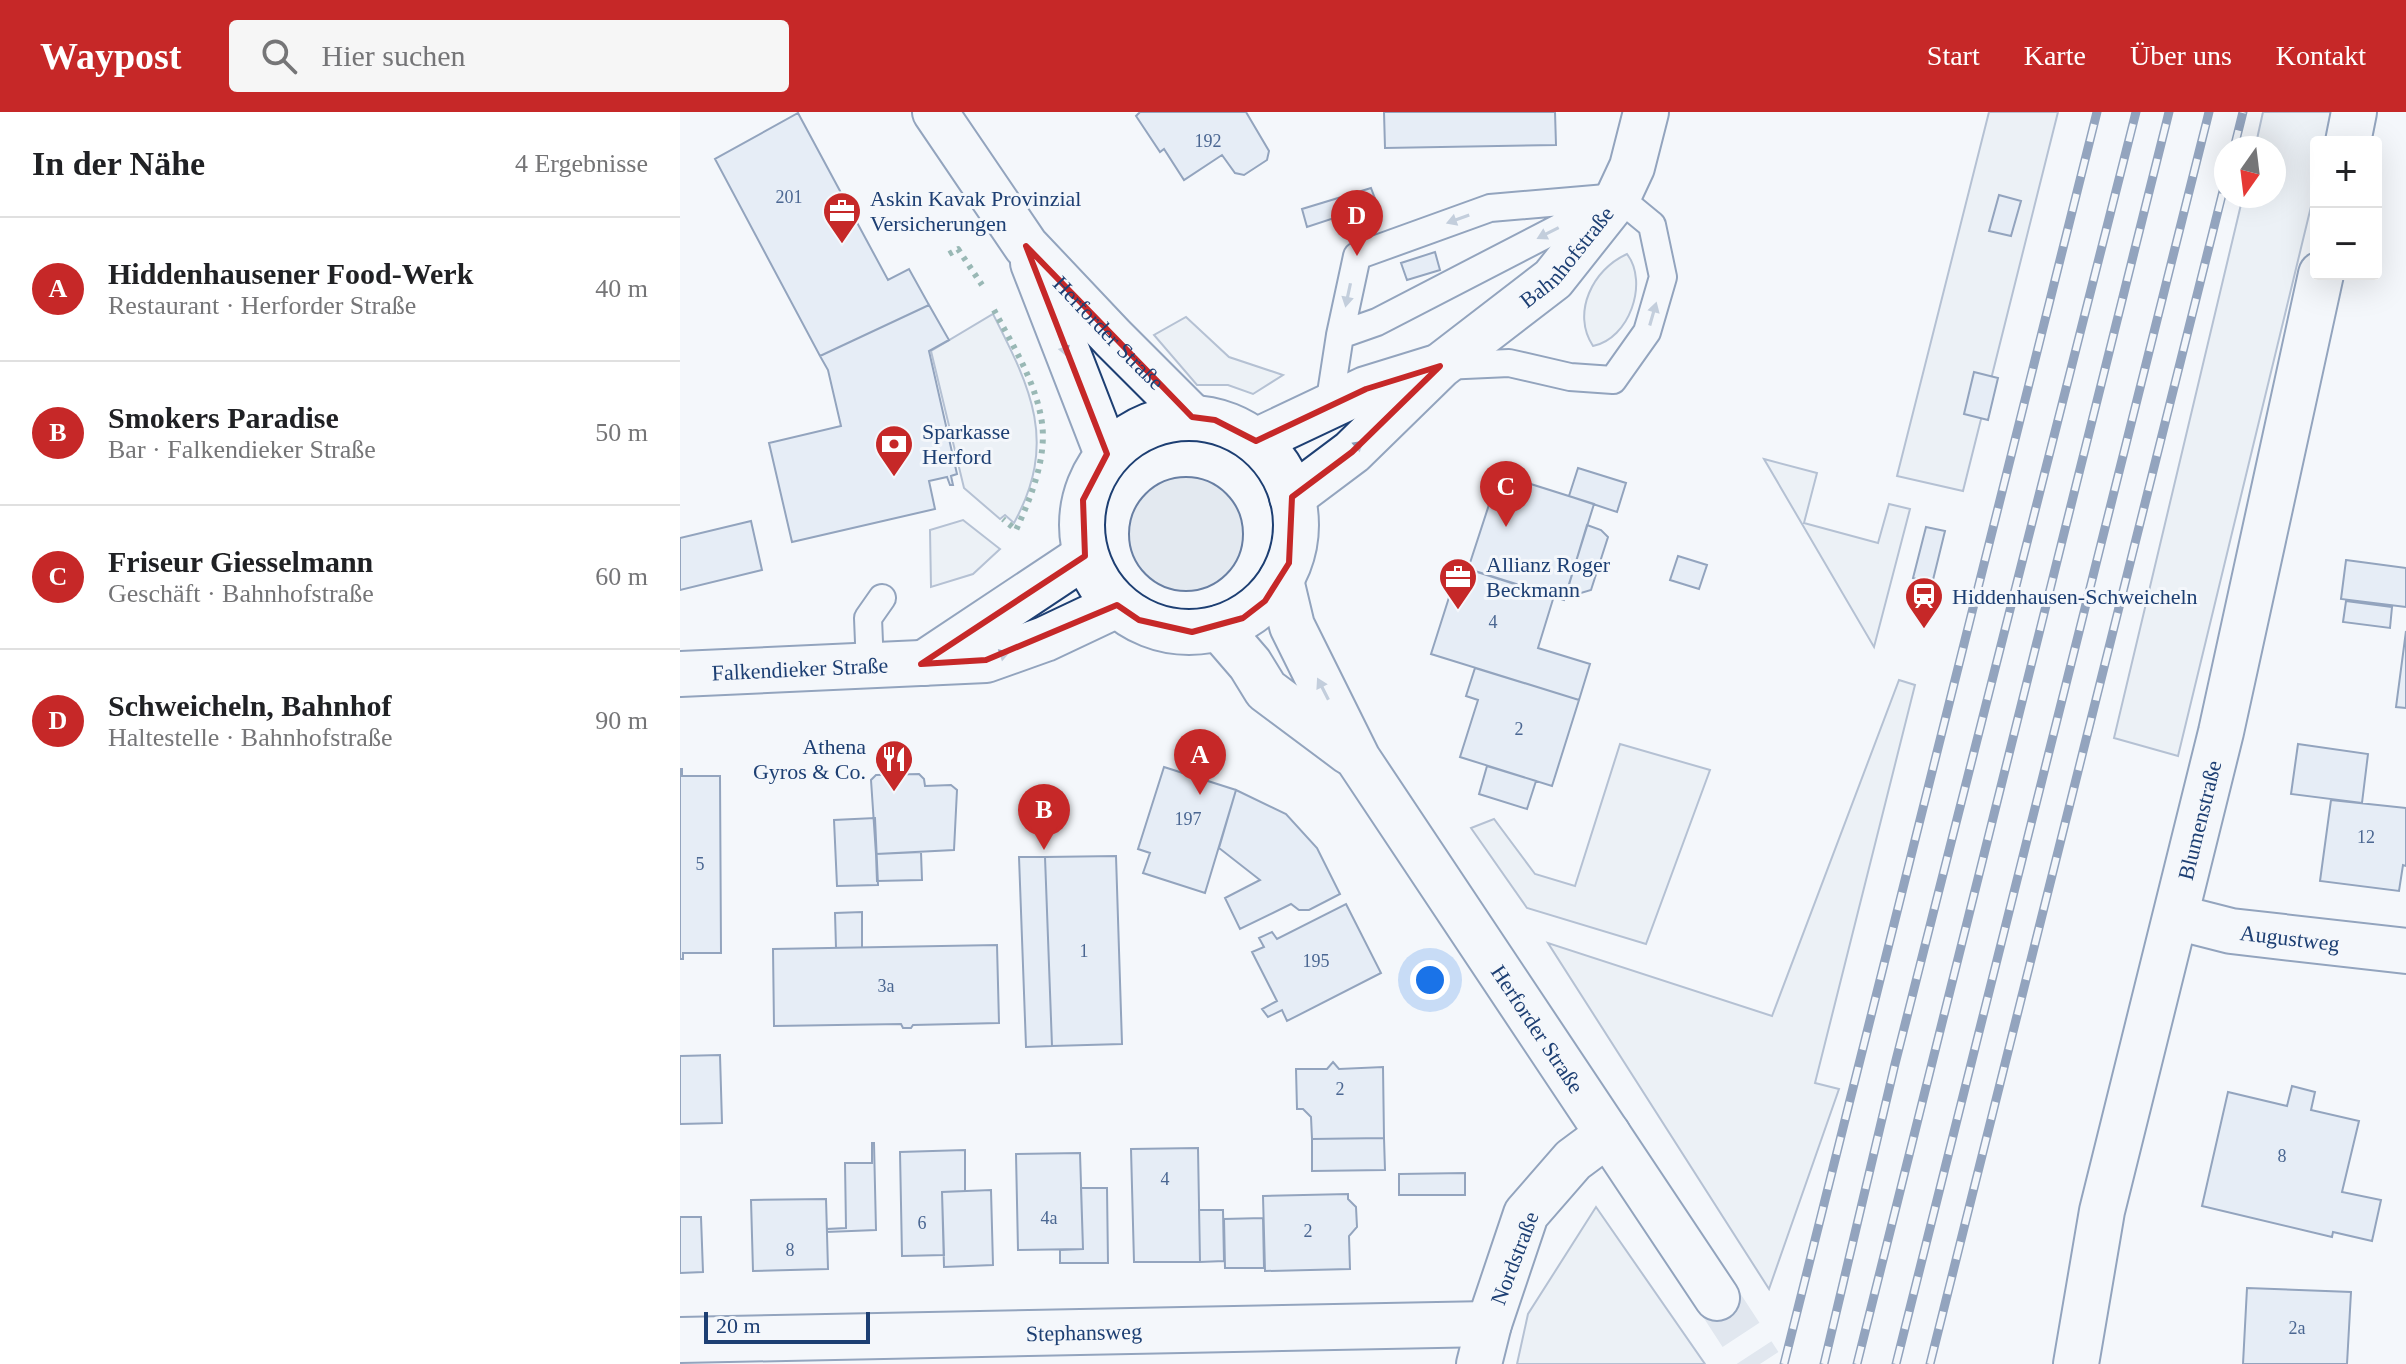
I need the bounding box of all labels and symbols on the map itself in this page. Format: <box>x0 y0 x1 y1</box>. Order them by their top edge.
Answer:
house number: 192 <box>1195 131 1222 151</box>
north arrow <box>2214 136 2286 208</box>
place label: Askin Kavak Provinzial Versicherungen <box>870 186 1081 236</box>
house number: 201 <box>776 187 803 207</box>
office icon: Askin Kavak Provinzial Versicherungen <box>821 190 863 245</box>
pin: D <box>1331 190 1383 256</box>
street label: Bahnhofstraße <box>1515 201 1619 313</box>
one-way arrow <box>1446 214 1470 226</box>
one-way arrow <box>1537 226 1560 239</box>
street label: Herforder Straße <box>1048 271 1169 395</box>
one-way arrow <box>1341 283 1354 308</box>
one-way arrow <box>1647 301 1659 326</box>
one-way arrow <box>1057 334 1070 358</box>
place label: Sparkasse Herford <box>922 419 1010 469</box>
bank icon: Sparkasse Herford <box>873 423 915 478</box>
one-way arrow <box>1345 441 1364 459</box>
pin: C <box>1480 461 1532 527</box>
place label: Allianz Roger Beckmann <box>1486 552 1611 602</box>
office icon: Allianz Roger Beckmann <box>1437 556 1479 611</box>
station icon: Hiddenhausen-Schweicheln <box>1903 575 1945 630</box>
place label: Hiddenhausen-Schweicheln <box>1952 584 2198 609</box>
house number: 4 <box>1489 612 1498 632</box>
one-way arrow <box>987 649 1011 662</box>
street label: Falkendieker Straße <box>711 652 889 686</box>
one-way arrow <box>1316 678 1329 701</box>
house number: 2 <box>1515 719 1524 739</box>
pin: A <box>1174 729 1226 795</box>
place label: Athena Gyros & Co. <box>753 734 866 784</box>
restaurant icon: Athena Gyros & Co. <box>873 738 915 793</box>
street label: Blumenstraße <box>2173 758 2226 883</box>
pin: B <box>1018 784 1070 850</box>
house number: 197 <box>1175 809 1202 829</box>
house number: 12 <box>2357 827 2375 847</box>
house number: 5 <box>696 854 705 874</box>
street label: Augustweg <box>2239 920 2341 956</box>
house number: 1 <box>1080 941 1089 961</box>
house number: 195 <box>1303 951 1330 971</box>
your location <box>1410 960 1450 1000</box>
street label: Herforder Straße <box>1486 960 1589 1098</box>
house number: 3a <box>878 976 895 996</box>
house number: 2 <box>1336 1079 1345 1099</box>
house number: 8 <box>2278 1146 2287 1166</box>
house number: 4 <box>1161 1169 1170 1189</box>
house number: 4a <box>1041 1208 1058 1228</box>
street label: Nordstraße <box>1485 1208 1544 1308</box>
house number: 6 <box>918 1213 927 1233</box>
house number: 2 <box>1304 1221 1313 1241</box>
house number: 8 <box>786 1240 795 1260</box>
scale bar <box>704 1308 870 1344</box>
house number: 2a <box>2289 1318 2306 1338</box>
street label: Stephansweg <box>1026 1319 1142 1346</box>

